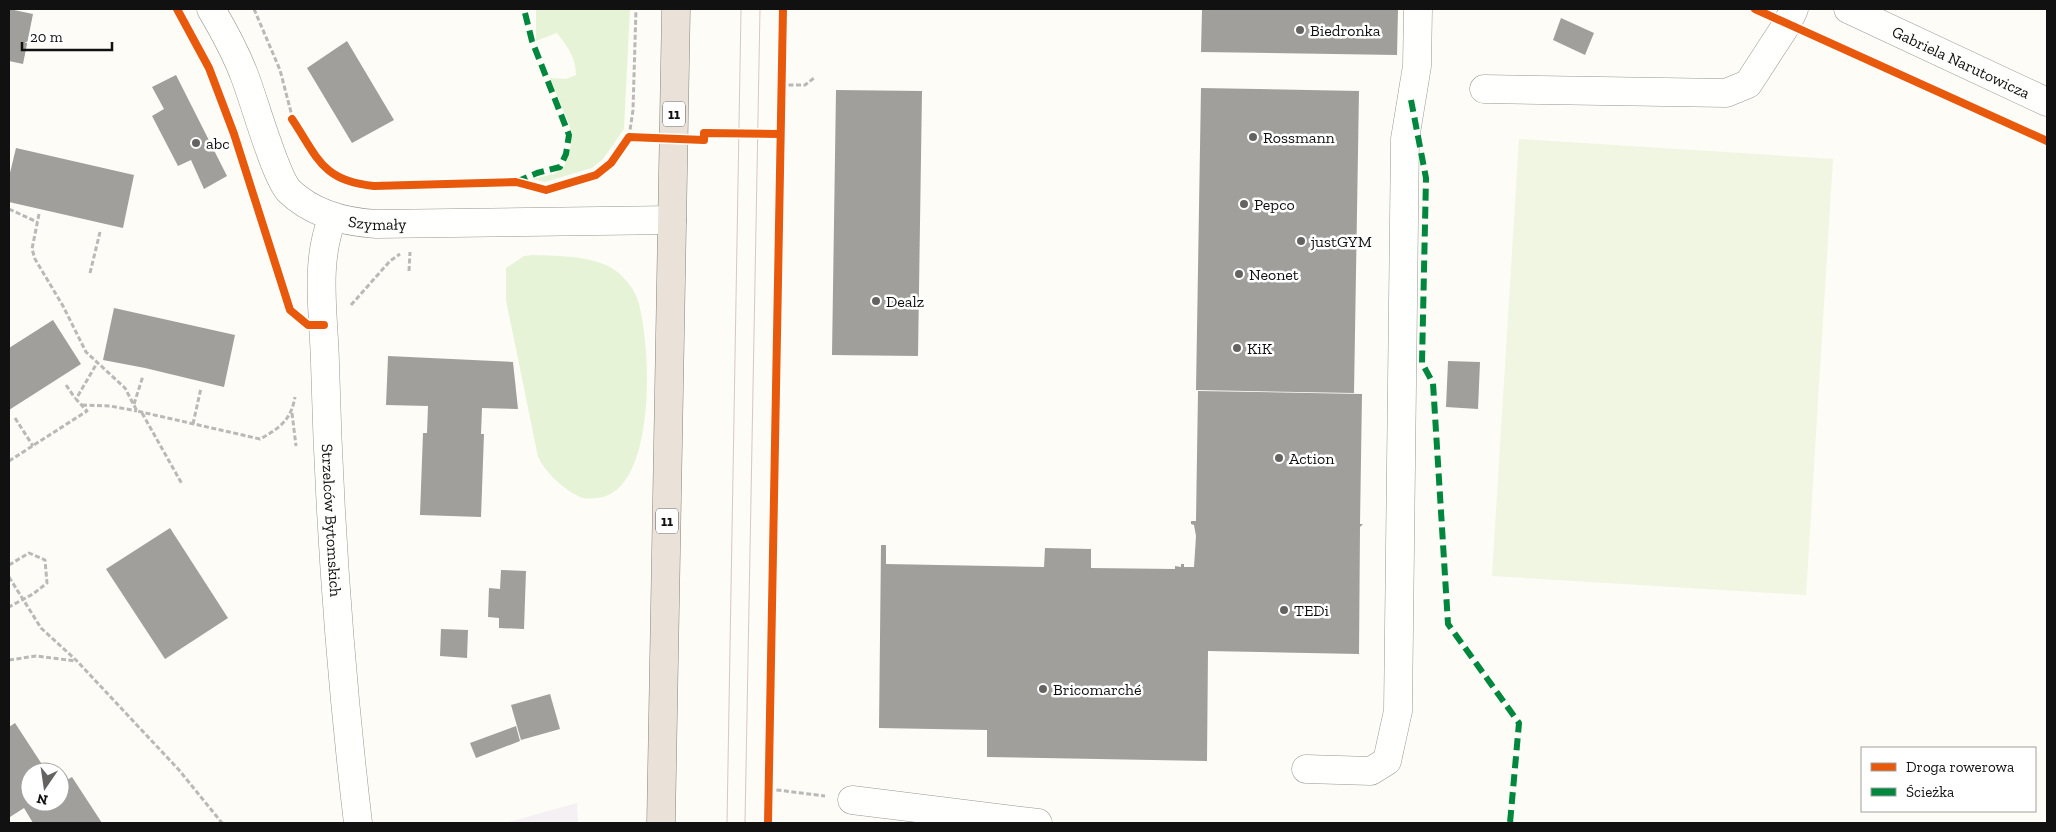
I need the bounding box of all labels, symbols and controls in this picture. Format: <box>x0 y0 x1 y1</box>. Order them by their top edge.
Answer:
scale bar <box>22 20 112 52</box>
place label: Biedronka <box>1310 21 1381 40</box>
street label: Gabriela Narutowicza <box>1889 22 2033 103</box>
marker: Biedronka <box>1294 24 1306 36</box>
text: 20 m <box>30 28 63 46</box>
road number: 11 <box>663 102 685 126</box>
place label: Rossmann <box>1263 128 1336 147</box>
marker: Rossmann <box>1247 131 1259 143</box>
place label: abc <box>206 134 230 153</box>
marker: abc <box>190 137 202 149</box>
place label: Pepco <box>1254 195 1295 214</box>
marker: Pepco <box>1238 198 1250 210</box>
street label: Szymały <box>347 212 407 234</box>
place label: justGYM <box>1310 232 1372 251</box>
marker: justGYM <box>1295 235 1307 247</box>
place label: Neonet <box>1249 265 1299 284</box>
marker: Neonet <box>1233 268 1245 280</box>
place label: Dealz <box>886 292 924 311</box>
marker: Dealz <box>870 295 882 307</box>
place label: KiK <box>1247 339 1273 358</box>
marker: KiK <box>1231 342 1243 354</box>
street label: Strzelców Bytomskich <box>318 443 345 598</box>
place label: Action <box>1289 449 1335 468</box>
marker: Action <box>1273 452 1285 464</box>
road number: 11 <box>656 508 678 534</box>
place label: TEDi <box>1294 601 1330 620</box>
marker: TEDi <box>1278 604 1290 616</box>
place label: Bricomarché <box>1053 680 1142 699</box>
marker: Bricomarché <box>1037 683 1049 695</box>
legend <box>1861 747 2036 812</box>
text: Droga rowerowa <box>1906 758 2014 776</box>
north arrow <box>20 762 70 812</box>
text: Ścieżka <box>1906 783 1954 801</box>
text: N <box>35 790 49 809</box>

